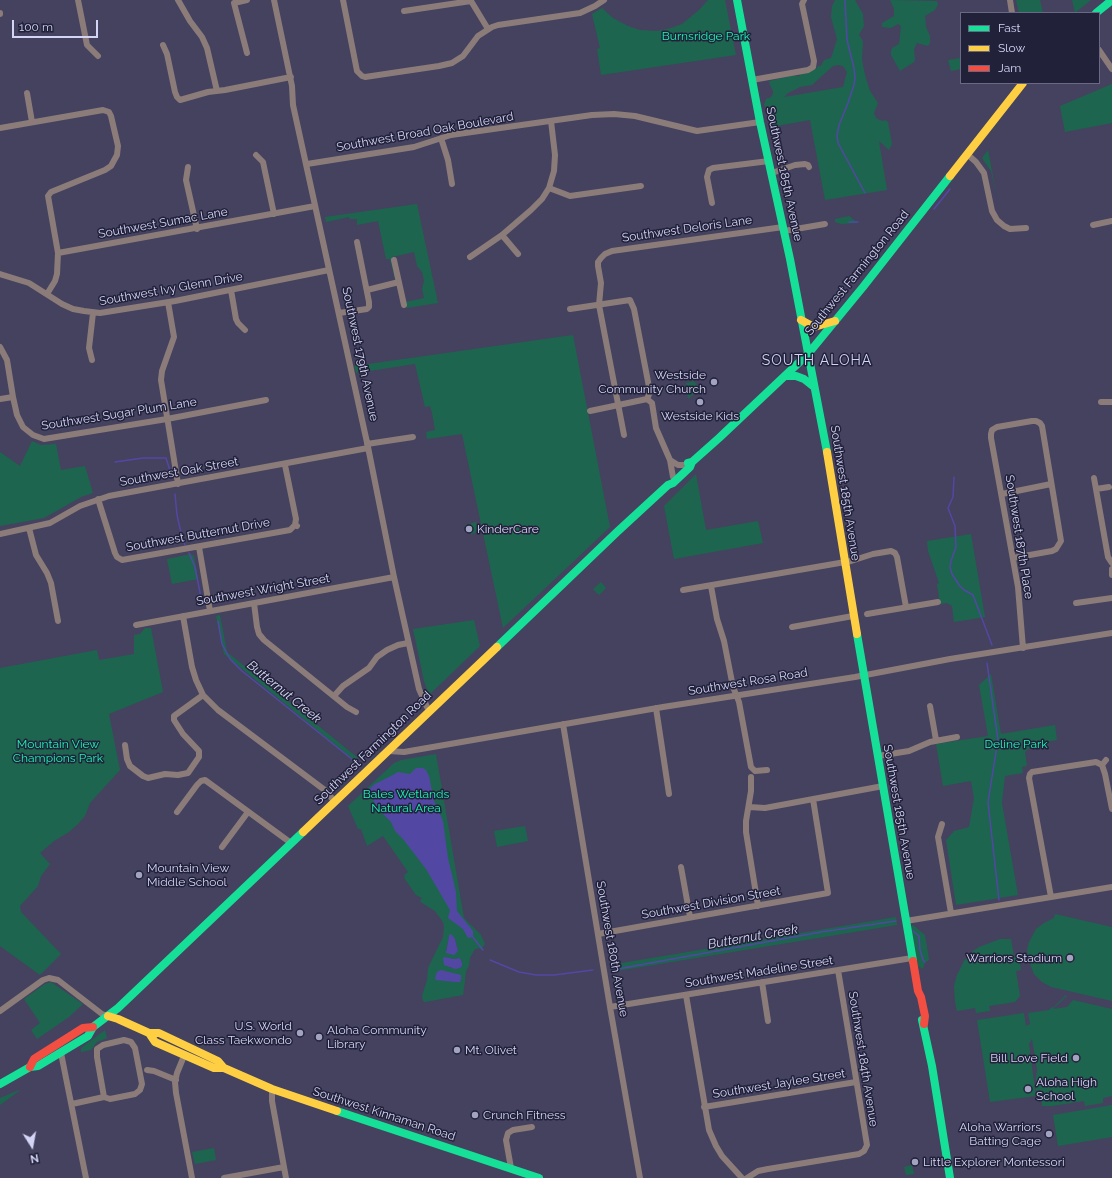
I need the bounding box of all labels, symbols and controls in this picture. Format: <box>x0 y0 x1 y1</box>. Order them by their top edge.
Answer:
scale bar <box>14 12 100 38</box>
legend <box>960 12 1100 84</box>
text: 100 m <box>19 20 53 34</box>
text: Fast <box>998 21 1021 35</box>
park label: Burnsridge Park <box>662 29 750 43</box>
text: Slow <box>998 41 1025 55</box>
text: Jam <box>998 61 1021 75</box>
street label: Southwest 185th Avenue <box>763 106 805 242</box>
street label: Southwest Broad Oak Boulevard <box>335 109 515 155</box>
street label: Southwest Sumac Lane <box>97 205 229 241</box>
street label: Southwest Farmington Road <box>802 208 912 338</box>
street label: Southwest Deloris Lane <box>621 213 753 245</box>
street label: Southwest Ivy Glenn Drive <box>98 269 244 309</box>
street label: Southwest 179th Avenue <box>339 286 381 422</box>
district label: SOUTH ALOHA <box>762 353 872 369</box>
place label: Westside Community Church <box>598 368 706 396</box>
marker: Westside Community Church <box>709 377 719 387</box>
street label: Southwest Sugar Plum Lane <box>40 395 198 433</box>
marker: Westside Kids <box>695 397 705 407</box>
place label: Westside Kids <box>661 409 739 423</box>
street label: Southwest 185th Avenue <box>827 424 863 562</box>
street label: Southwest Oak Street <box>119 454 239 490</box>
street label: Southwest 187th Place <box>1002 474 1036 600</box>
street label: Southwest Butternut Drive <box>125 515 271 555</box>
place label: KinderCare <box>477 522 539 536</box>
marker: KinderCare <box>464 524 474 534</box>
street label: Southwest Wright Street <box>195 571 331 609</box>
water label: Butternut Creek <box>244 657 324 727</box>
street label: Southwest Rosa Road <box>687 665 809 699</box>
street label: Southwest Farmington Road <box>312 688 434 808</box>
park label: Mountain View Champions Park <box>13 737 103 765</box>
park label: Deline Park <box>984 737 1048 751</box>
street label: Southwest 185th Avenue <box>880 743 918 881</box>
park label: Bales Wetlands Natural Area <box>363 787 449 815</box>
place label: Mountain View Middle School <box>147 861 229 889</box>
marker: Mountain View Middle School <box>134 870 144 880</box>
street label: Southwest 180th Avenue <box>593 880 631 1018</box>
street label: Southwest Division Street <box>640 884 782 922</box>
water label: Butternut Creek <box>707 921 799 953</box>
place label: Warriors Stadium <box>966 951 1062 965</box>
street label: Southwest Madeline Street <box>684 953 834 991</box>
marker: Warriors Stadium <box>1065 953 1075 963</box>
street label: Southwest 184th Avenue <box>845 990 881 1128</box>
place label: U.S. World Class Taekwondo <box>195 1019 292 1047</box>
place label: Aloha Community Library <box>327 1023 427 1051</box>
marker: U.S. World Class Taekwondo <box>295 1028 305 1038</box>
marker: Aloha Community Library <box>314 1032 324 1042</box>
place label: Mt. Olivet <box>465 1043 517 1057</box>
marker: Mt. Olivet <box>452 1045 462 1055</box>
place label: Bill Love Field <box>990 1051 1068 1065</box>
marker: Bill Love Field <box>1071 1053 1081 1063</box>
street label: Southwest Jaylee Street <box>712 1066 846 1102</box>
place label: Aloha High School <box>1036 1075 1097 1103</box>
street label: Southwest Kinnaman Road <box>311 1084 457 1144</box>
marker: Aloha High School <box>1023 1084 1033 1094</box>
place label: Crunch Fitness <box>483 1108 566 1122</box>
marker: Crunch Fitness <box>470 1110 480 1120</box>
place label: Aloha Warriors Batting Cage <box>959 1120 1041 1148</box>
north arrow <box>12 1126 52 1166</box>
marker: Aloha Warriors Batting Cage <box>1044 1129 1054 1139</box>
text: N <box>29 1151 40 1165</box>
place label: Little Explorer Montessori <box>923 1155 1065 1169</box>
marker: Little Explorer Montessori <box>910 1157 920 1167</box>

